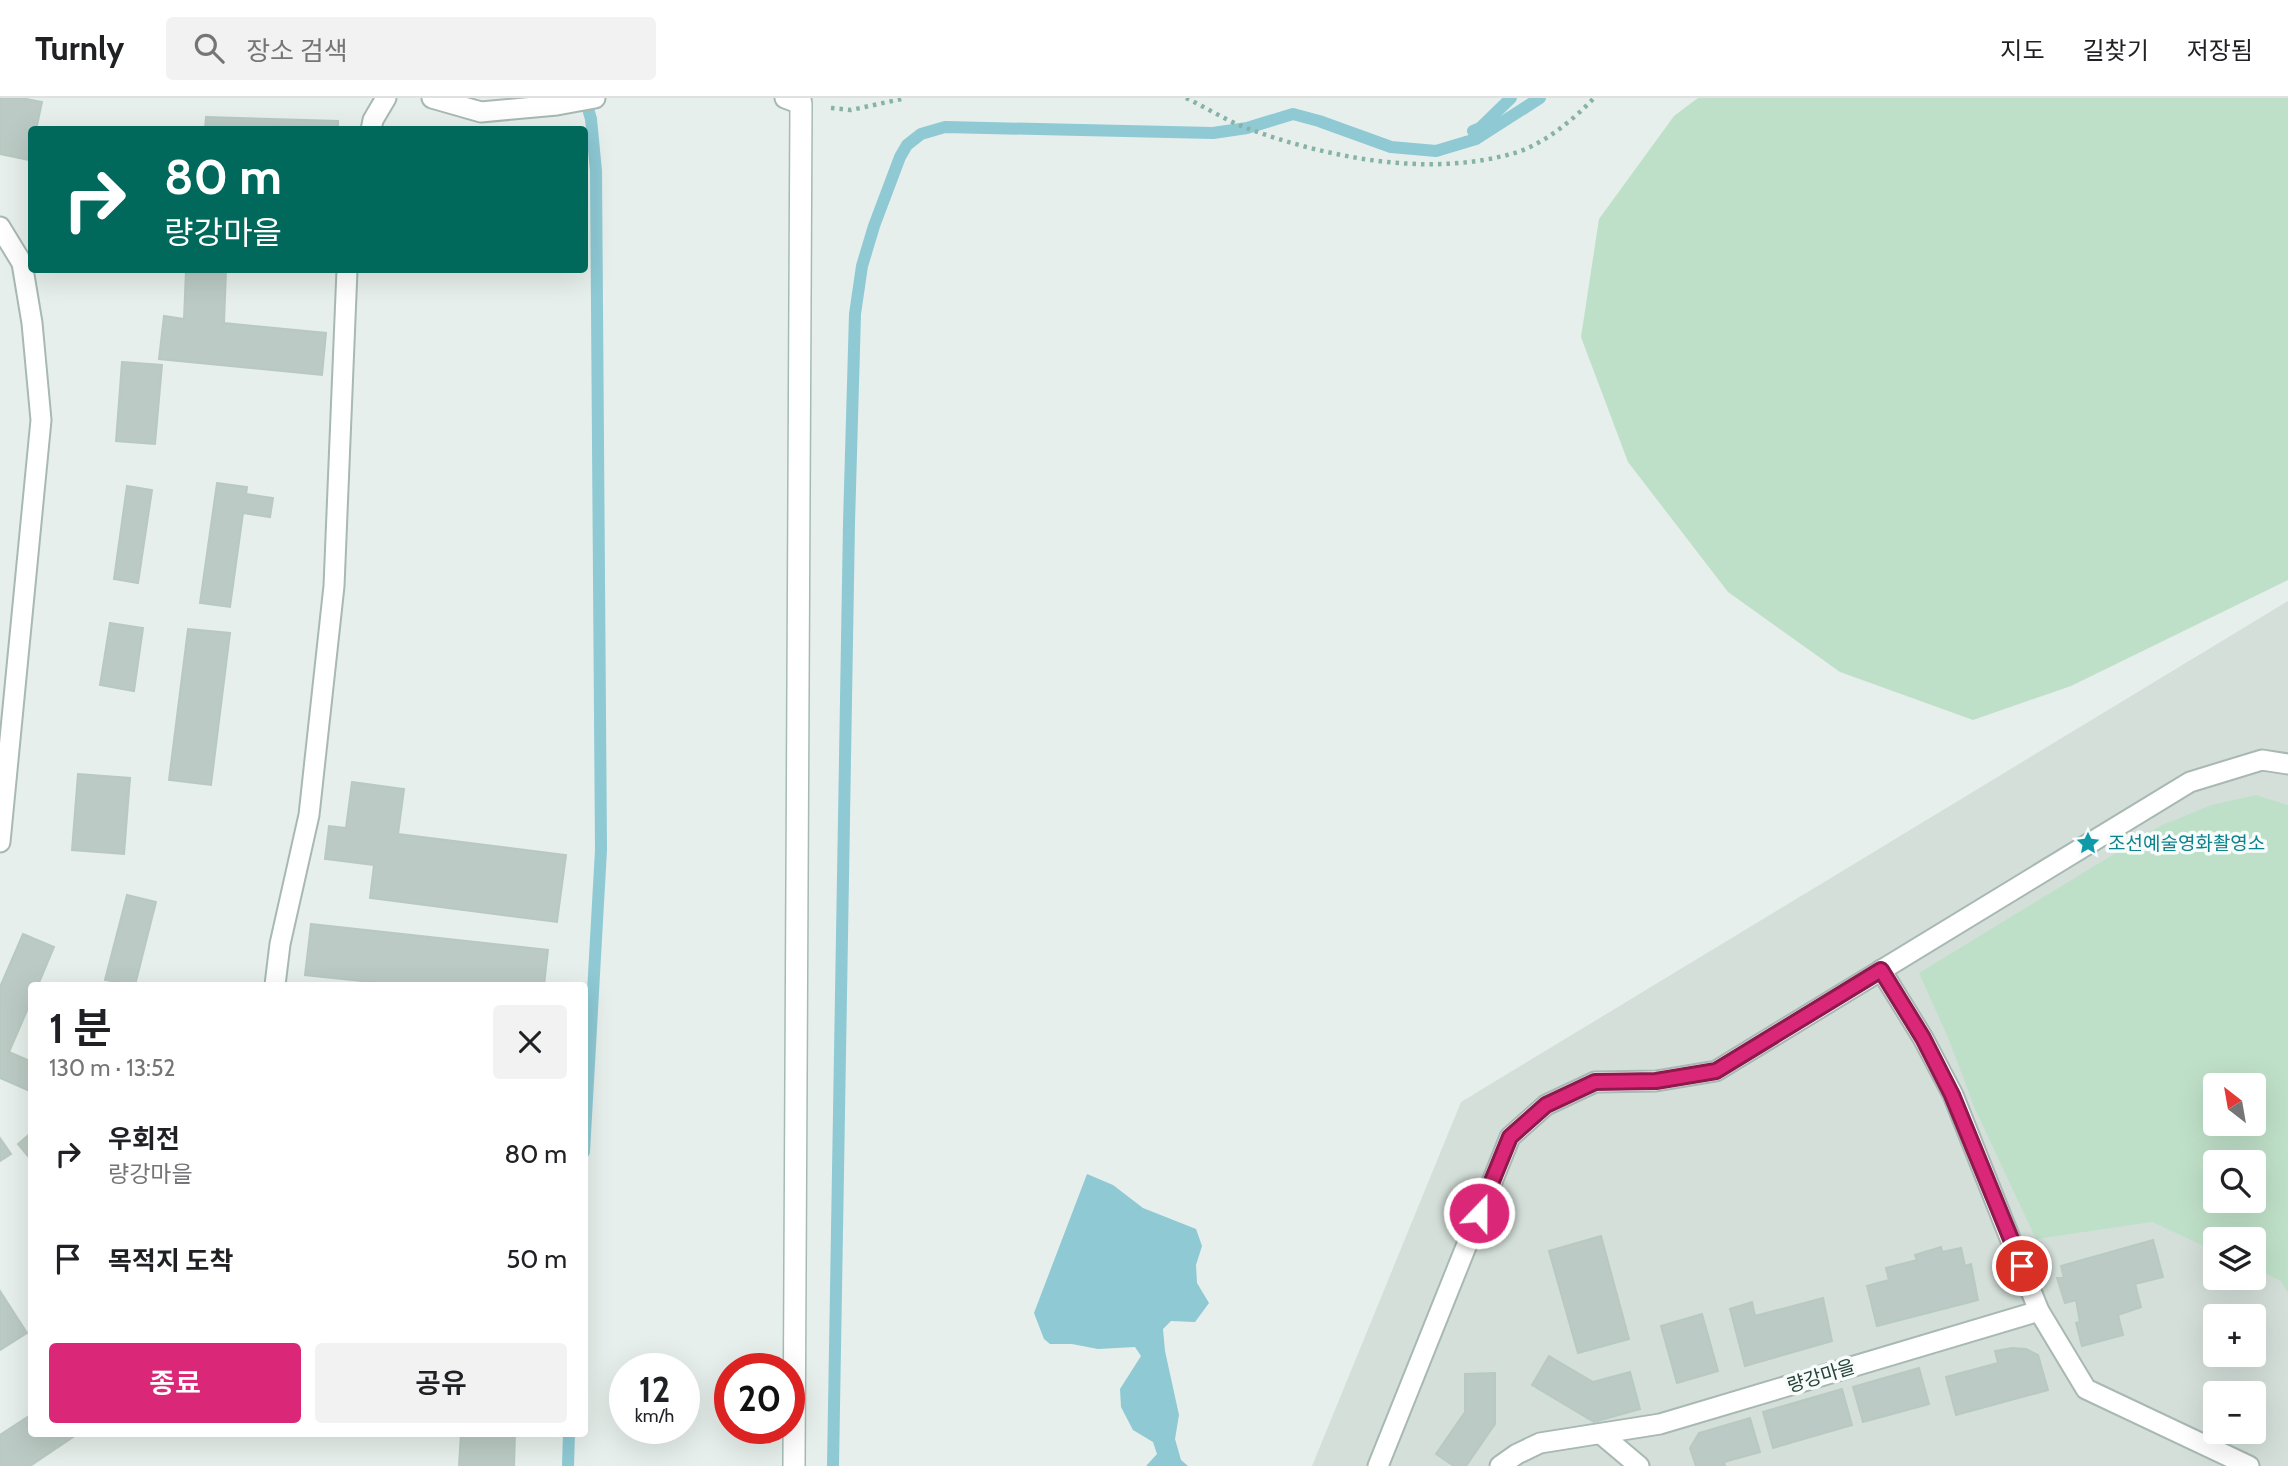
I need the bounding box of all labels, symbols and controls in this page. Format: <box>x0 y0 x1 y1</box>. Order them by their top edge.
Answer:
search box <box>166 17 656 80</box>
text: Turnly <box>35 28 124 68</box>
icon: search <box>190 29 228 67</box>
text: 장소 검색 <box>246 35 348 67</box>
text: 지도 <box>2000 36 2045 65</box>
text: 길찾기 <box>2083 36 2149 65</box>
text: 저장됨 <box>2187 36 2253 65</box>
text: 80 m <box>164 147 282 206</box>
icon: right <box>49 154 140 245</box>
text: 량강마을 <box>164 213 282 252</box>
place icon: 조선예술영화촬영소 <box>2074 829 2102 857</box>
place label: 조선예술영화촬영소 <box>2108 832 2265 855</box>
text: 1 분 <box>49 1002 112 1054</box>
button: close <box>493 1005 567 1079</box>
text: 130 m · 13:52 <box>49 1054 175 1082</box>
north arrow <box>2203 1073 2266 1136</box>
map controls <box>2203 1073 2266 1444</box>
text: 우회전 <box>108 1123 180 1155</box>
icon: right <box>49 1135 87 1173</box>
text: 80 m <box>504 1138 567 1170</box>
button: search <box>2203 1150 2266 1213</box>
text: 량강마을 <box>108 1160 193 1188</box>
position arrow <box>1442 1176 1516 1250</box>
button: layers <box>2203 1227 2266 1290</box>
pin <box>1992 1236 2052 1296</box>
icon: arrive <box>49 1240 87 1278</box>
text: 50 m <box>506 1243 567 1275</box>
text: 목적지 도착 <box>108 1245 233 1277</box>
icon: arrive <box>2003 1247 2041 1285</box>
button: + <box>2203 1304 2266 1367</box>
button: 종료 <box>49 1343 301 1423</box>
button: 공유 <box>315 1343 567 1423</box>
speed limit sign: 20 <box>714 1353 805 1444</box>
street label: 량강마을 <box>1784 1355 1858 1397</box>
text: 12 <box>639 1368 670 1411</box>
button: − <box>2203 1381 2266 1444</box>
text: km/h <box>635 1405 674 1427</box>

